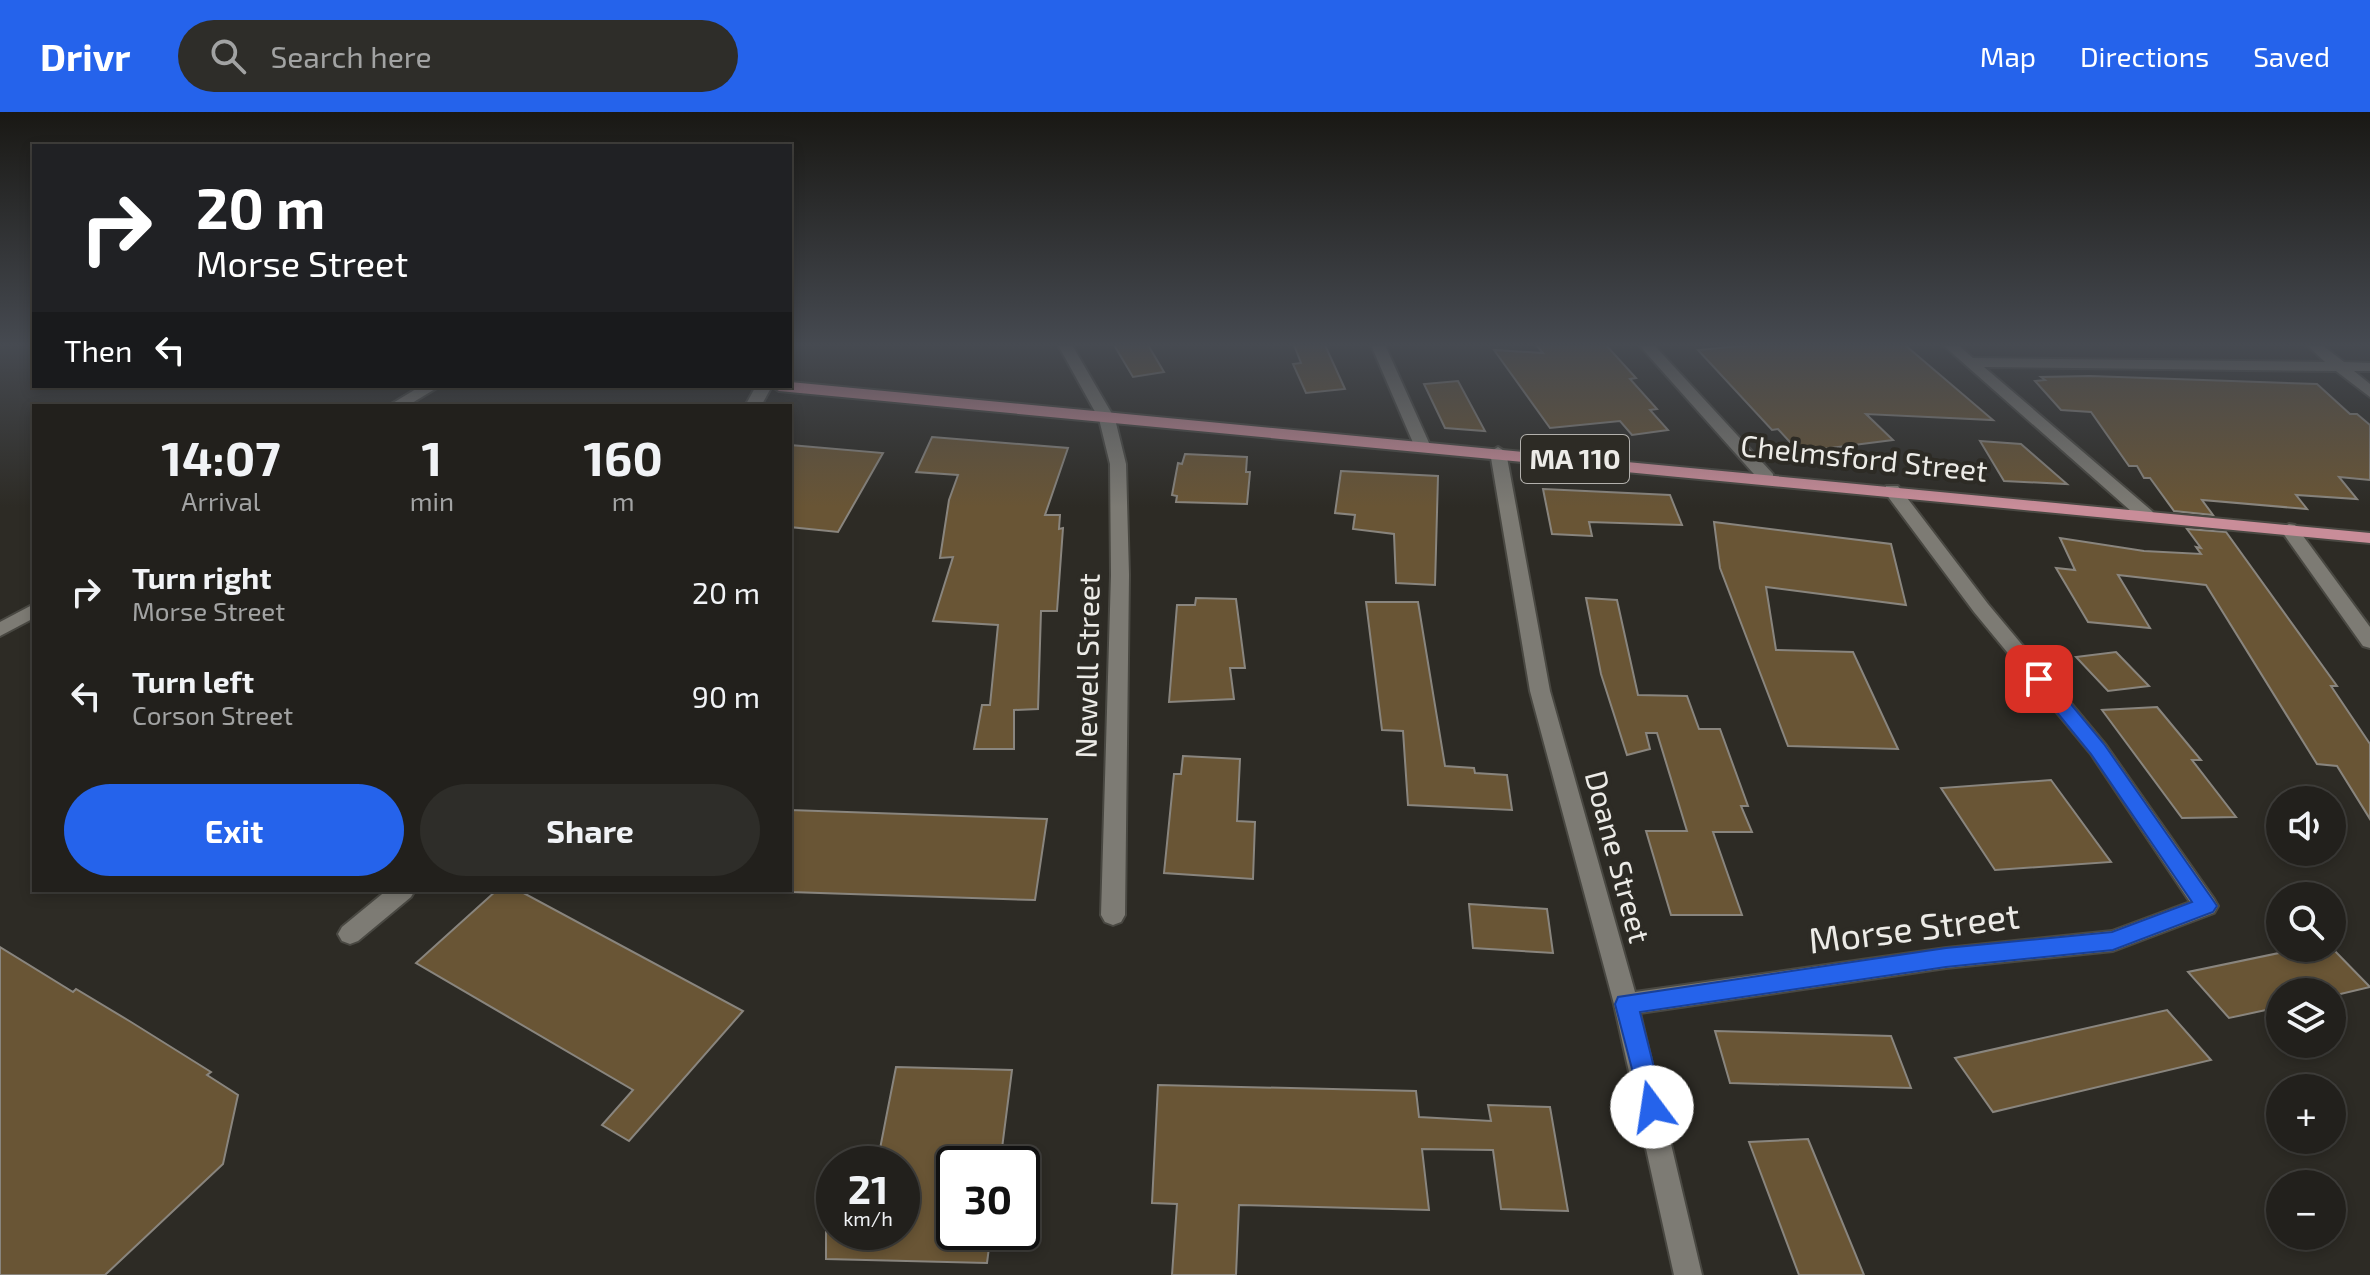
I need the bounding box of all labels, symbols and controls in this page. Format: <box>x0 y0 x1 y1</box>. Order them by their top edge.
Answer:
search box <box>178 20 738 92</box>
text: Drivr <box>40 33 130 79</box>
icon: search <box>206 34 250 78</box>
text: Search here <box>270 38 432 74</box>
text: Map <box>1980 39 2036 73</box>
text: Directions <box>2080 39 2209 73</box>
text: Saved <box>2253 39 2330 73</box>
text: 20 m <box>196 173 325 240</box>
icon: right <box>64 176 168 280</box>
text: Morse Street <box>196 241 408 284</box>
icon: left <box>148 328 192 372</box>
text: Then <box>64 332 132 368</box>
street label: Chelmsford Street <box>1739 426 1990 488</box>
text: 14:07 <box>161 428 281 486</box>
text: 1 <box>422 428 442 486</box>
text: 160 <box>583 428 663 486</box>
road number: MA 110 <box>1521 435 1629 483</box>
text: Arrival <box>181 485 260 516</box>
text: min <box>410 485 454 516</box>
text: m <box>612 485 634 516</box>
text: Turn right <box>132 559 272 595</box>
icon: right <box>64 570 108 614</box>
street label: Newell Street <box>1066 573 1106 759</box>
text: 20 m <box>692 574 760 610</box>
text: Morse Street <box>132 595 285 626</box>
pin <box>2005 645 2073 713</box>
icon: arrive <box>2017 657 2061 701</box>
text: Turn left <box>132 663 254 699</box>
icon: left <box>64 674 108 718</box>
text: 90 m <box>692 678 760 714</box>
text: Corson Street <box>132 699 293 730</box>
street label: Doane Street <box>1579 766 1659 947</box>
button: Exit <box>64 784 404 876</box>
button: Share <box>420 784 760 876</box>
map controls <box>2266 786 2346 1250</box>
button: sound <box>2266 786 2346 866</box>
button: search <box>2266 882 2346 962</box>
street label: Morse Street <box>1806 892 2022 961</box>
button: layers <box>2266 978 2346 1058</box>
position arrow <box>1610 1065 1694 1149</box>
button: + <box>2266 1074 2346 1154</box>
speed limit sign: 30 <box>936 1146 1040 1250</box>
text: 21 <box>848 1164 888 1212</box>
button: − <box>2266 1170 2346 1250</box>
text: km/h <box>843 1206 893 1230</box>

